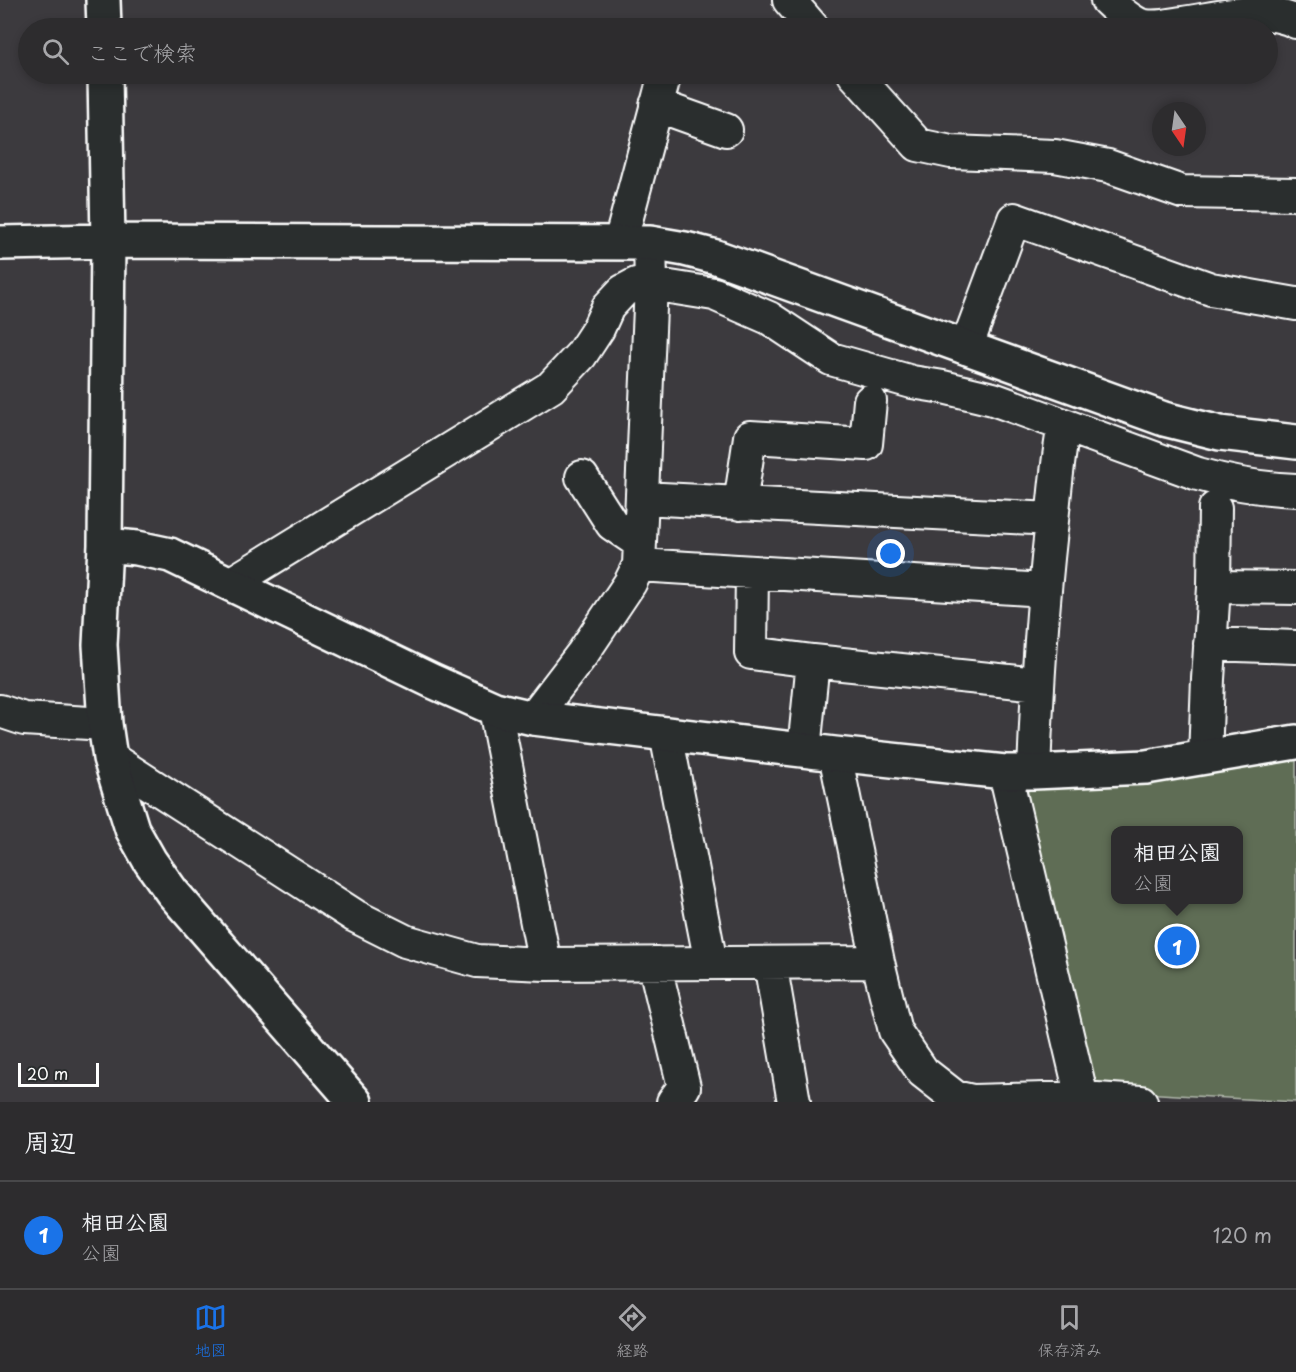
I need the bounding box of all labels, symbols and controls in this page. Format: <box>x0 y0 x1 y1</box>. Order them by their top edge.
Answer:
search box <box>18 18 1278 84</box>
icon: search <box>39 35 72 68</box>
text: ここで検索 <box>87 35 197 68</box>
north arrow <box>1152 102 1206 156</box>
your location <box>876 539 905 568</box>
popup <box>1111 826 1243 904</box>
text: 相田公園 <box>1133 834 1221 867</box>
text: 公園 <box>1133 867 1173 897</box>
pin: 1 <box>1158 924 1196 968</box>
scale bar <box>18 1060 99 1088</box>
text: 20 m <box>27 1061 68 1085</box>
text: 周辺 <box>24 1122 76 1161</box>
text: 相田公園 <box>81 1204 169 1237</box>
text: 1 <box>39 1220 48 1250</box>
text: 120 m <box>1213 1220 1272 1250</box>
text: 公園 <box>81 1237 121 1267</box>
tab: 地図 <box>194 1301 227 1361</box>
tab: 経路 <box>616 1301 649 1361</box>
tab: 保存済み <box>1038 1301 1102 1361</box>

